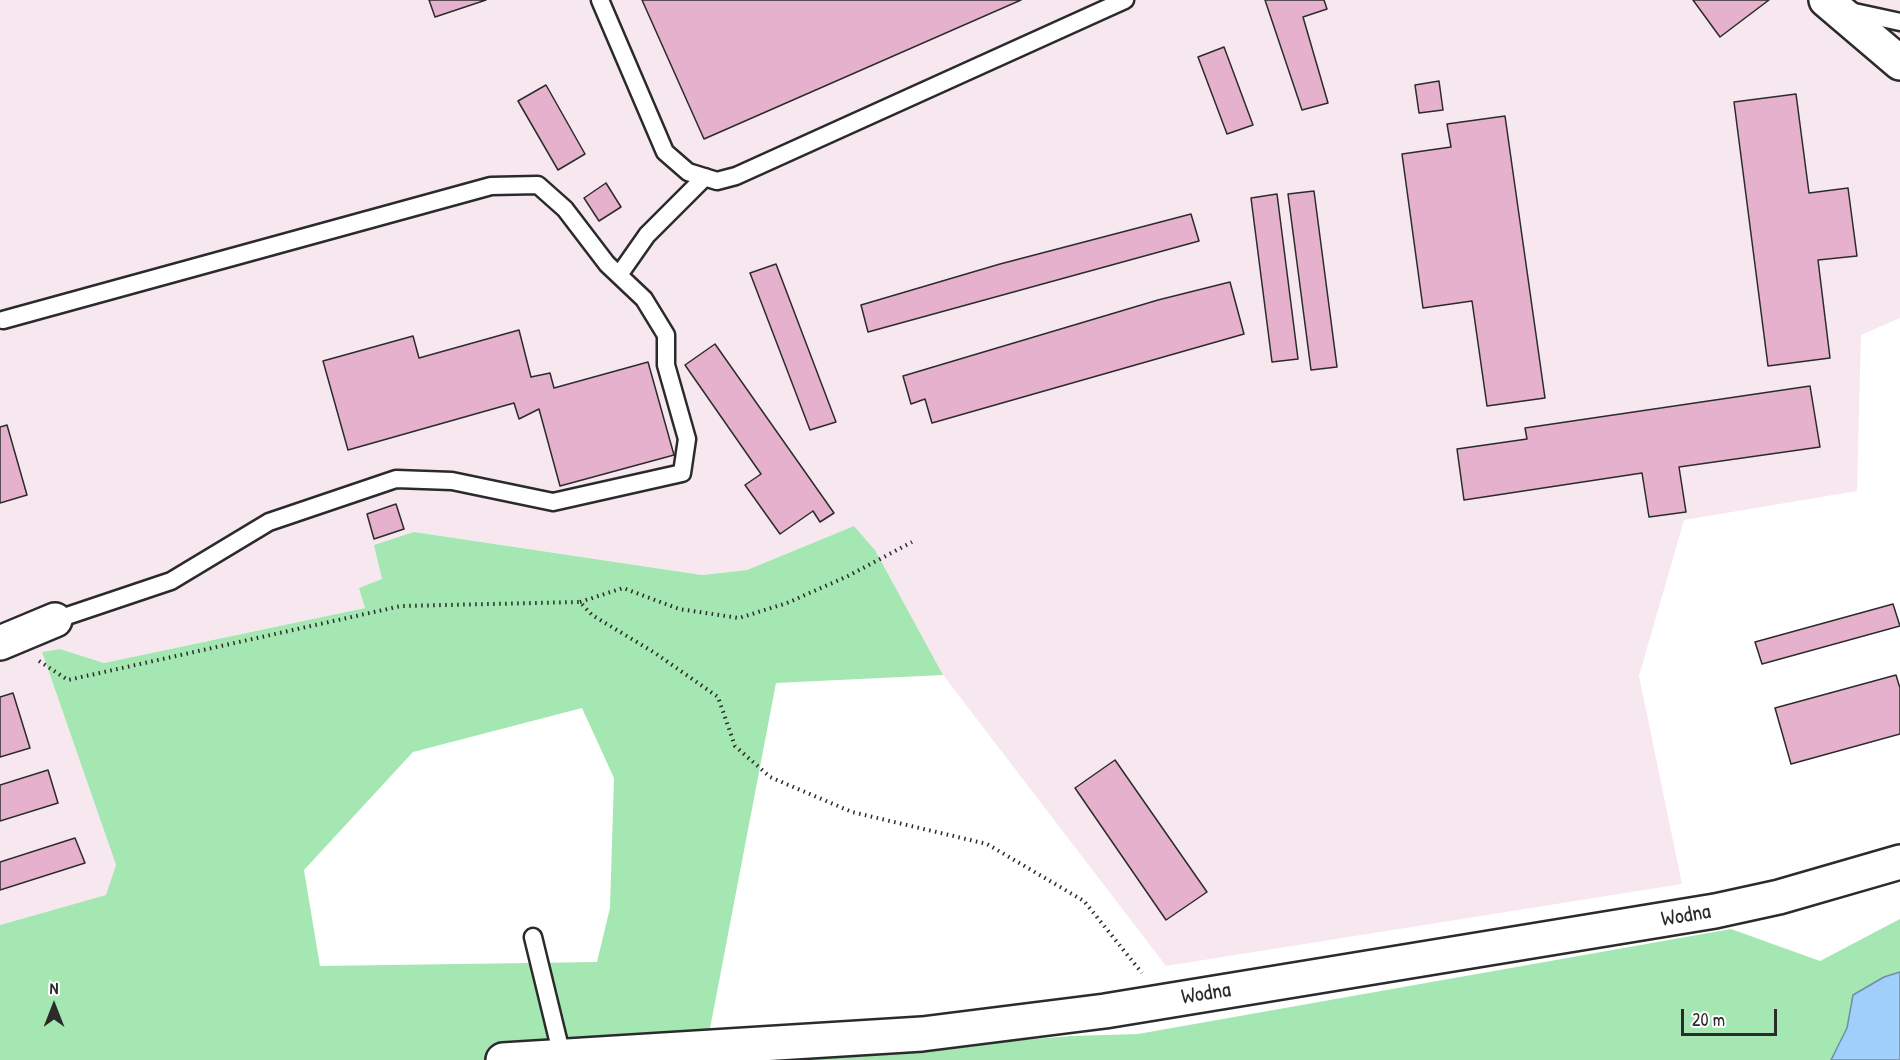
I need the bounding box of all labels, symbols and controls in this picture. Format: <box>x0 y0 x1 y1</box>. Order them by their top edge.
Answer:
street label: Wodna <box>1659 899 1713 933</box>
north arrow <box>24 976 84 1036</box>
text: N <box>50 977 58 999</box>
street label: Wodna <box>1179 977 1233 1011</box>
scale bar <box>1684 997 1780 1035</box>
text: 20 m <box>1692 1007 1725 1032</box>

